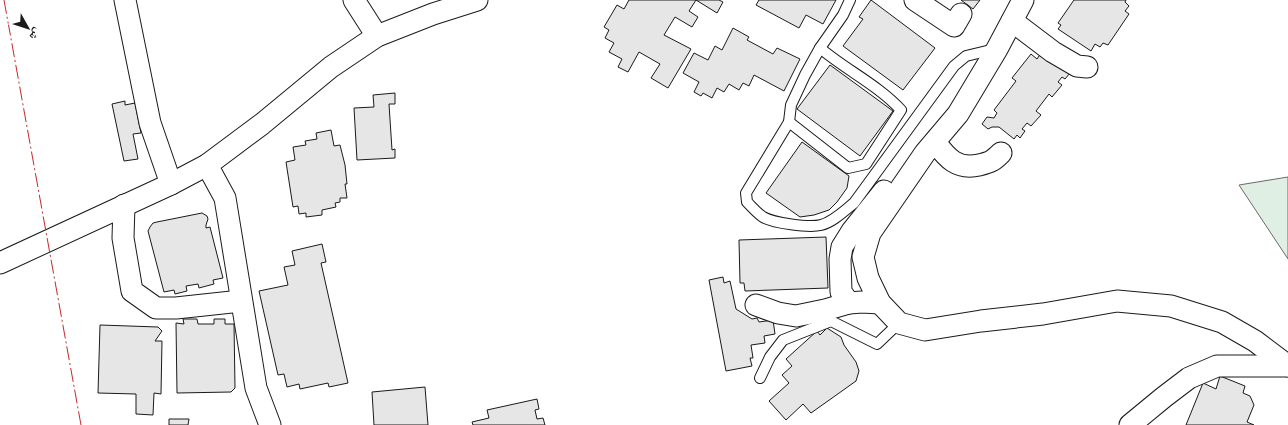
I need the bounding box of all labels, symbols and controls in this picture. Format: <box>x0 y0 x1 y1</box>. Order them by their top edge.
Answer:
north arrow <box>8 8 48 48</box>
text: ش <box>26 25 44 43</box>

